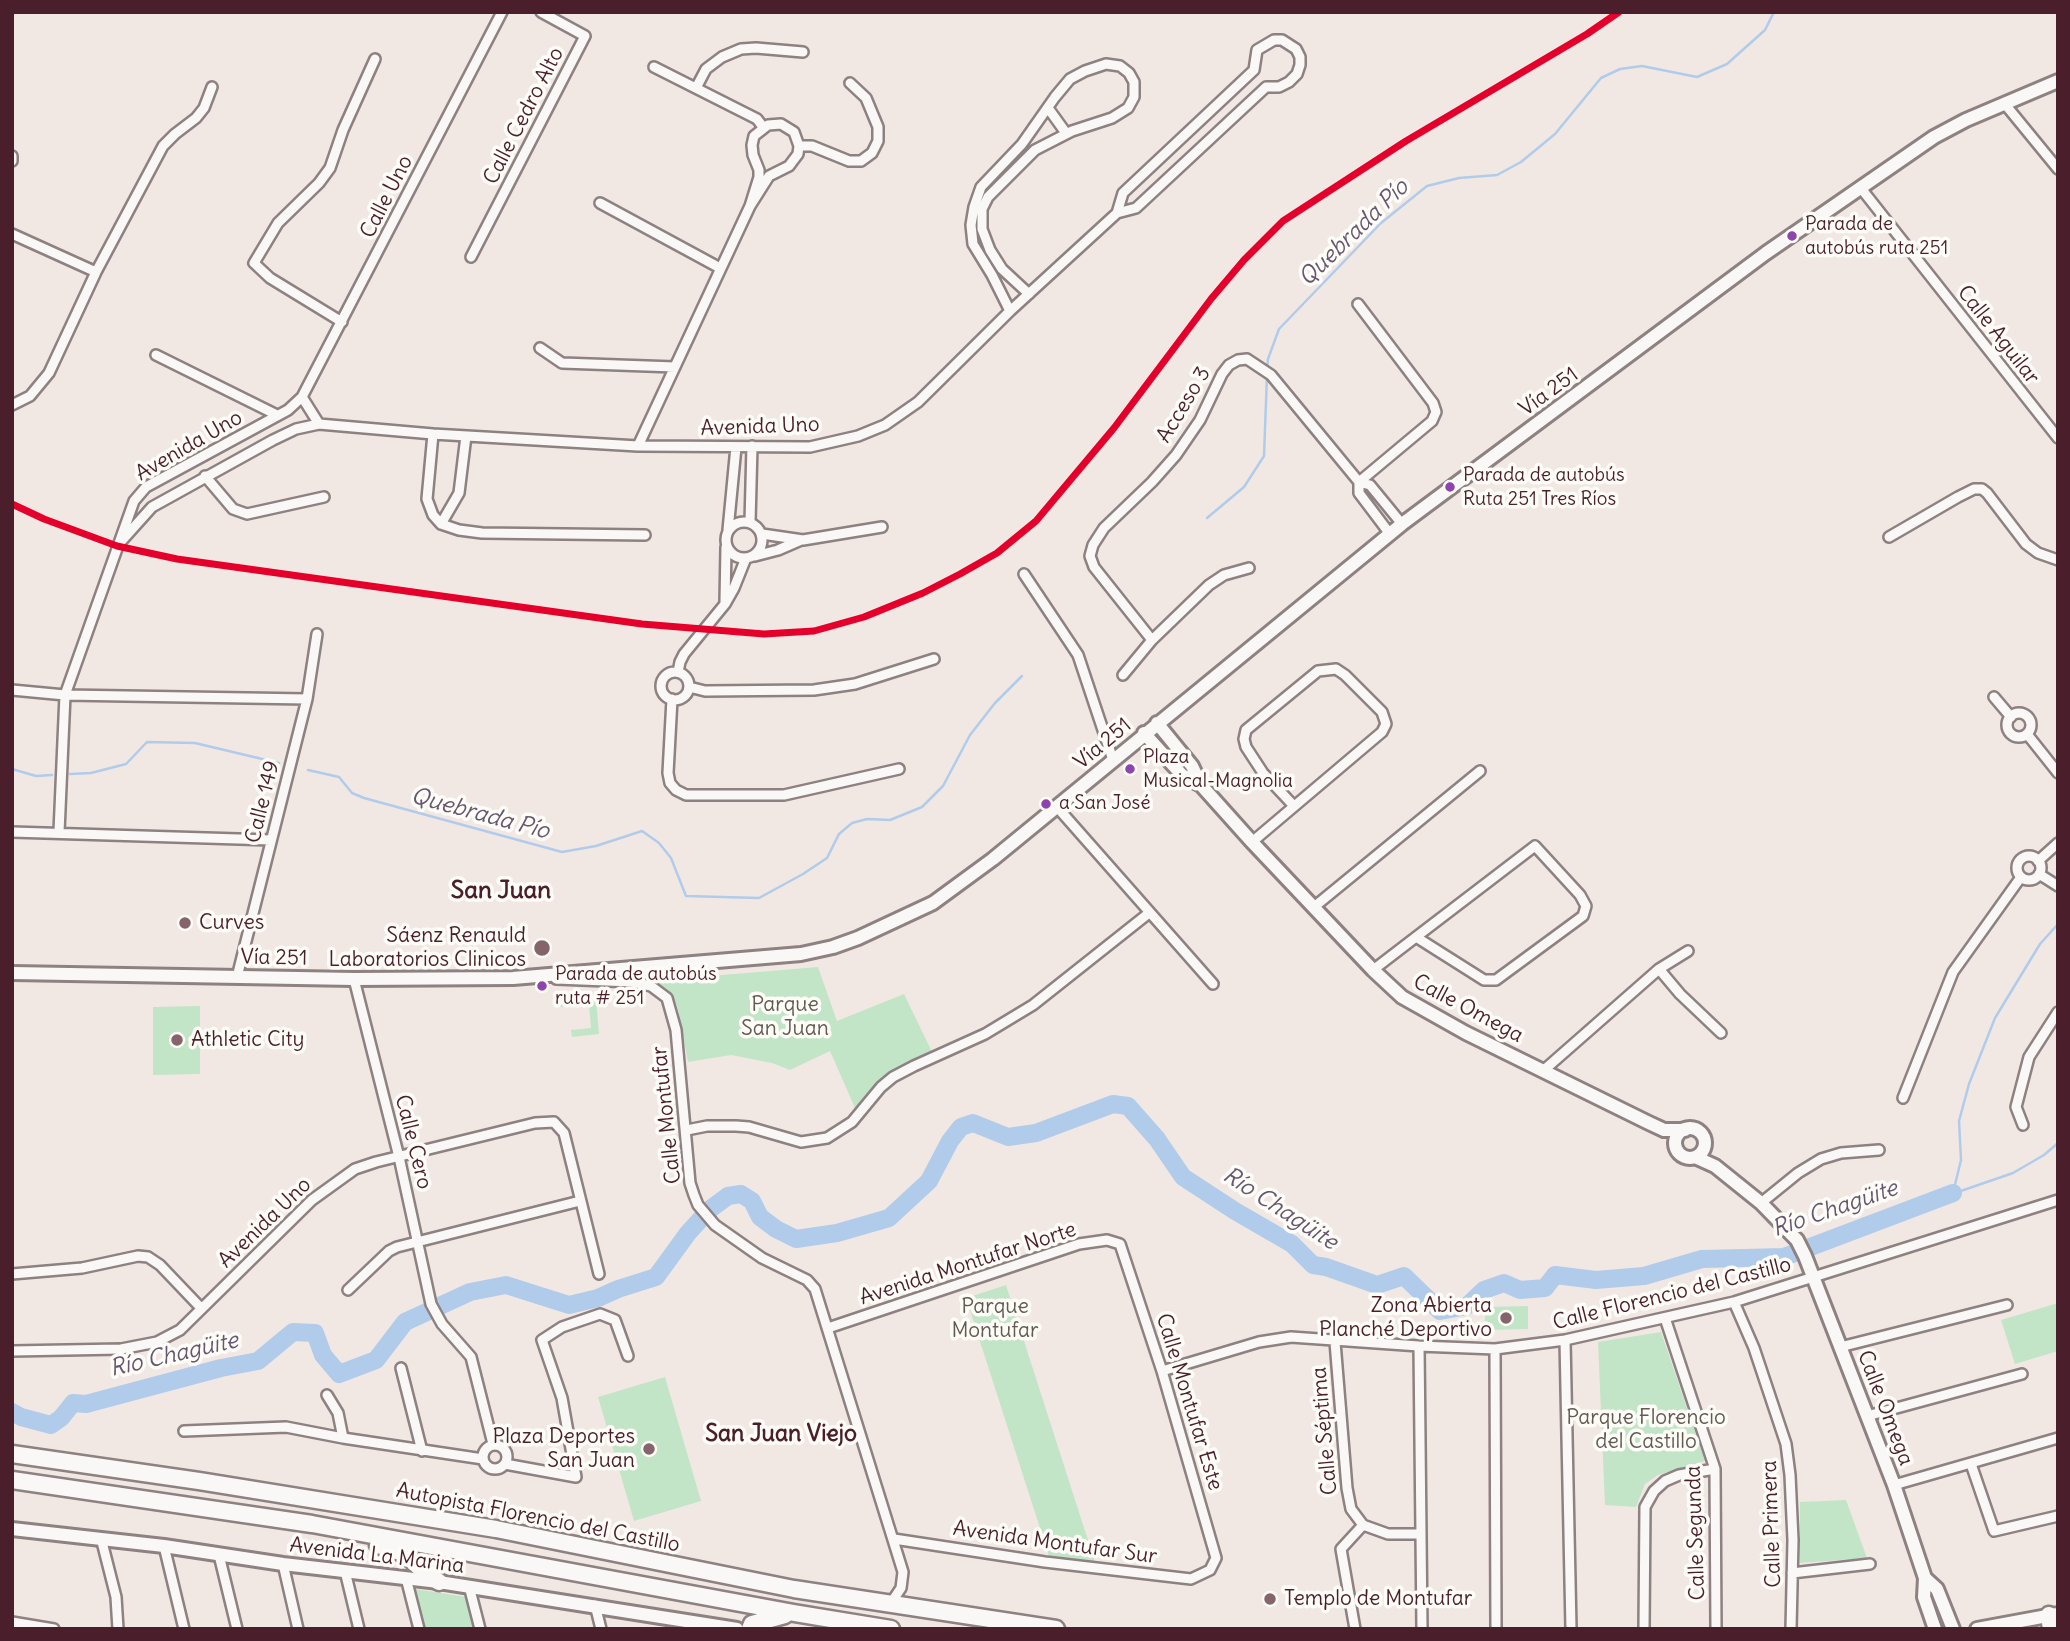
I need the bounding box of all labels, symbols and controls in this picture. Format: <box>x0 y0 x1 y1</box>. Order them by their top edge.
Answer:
street label: Calle Cedro Alto <box>479 43 569 189</box>
street label: Calle Uno <box>355 151 419 243</box>
water label: Quebrada Pío <box>1293 174 1415 292</box>
place label: Parada de autobús ruta 251 <box>1805 214 1948 258</box>
marker: Parada de autobús ruta 251 <box>1785 229 1799 243</box>
street label: Calle Aguilar <box>1952 280 2044 390</box>
street label: Vía 251 <box>1515 362 1583 422</box>
street label: Acceso 3 <box>1152 363 1216 447</box>
street label: Avenida Uno <box>131 405 247 487</box>
street label: Avenida Uno <box>700 412 820 442</box>
place label: Parada de autobús Ruta 251 Tres Ríos <box>1463 465 1625 509</box>
marker: Parada de autobús Ruta 251 Tres Ríos <box>1443 480 1457 494</box>
street label: Vía 251 <box>1069 713 1137 775</box>
place label: Plaza Musical-Magnolia <box>1143 747 1293 791</box>
street label: Calle 149 <box>241 758 285 846</box>
marker: Plaza Musical-Magnolia <box>1123 762 1137 776</box>
water label: Quebrada Pío <box>408 782 552 846</box>
place label: a San José <box>1059 793 1150 815</box>
marker: a San José <box>1039 797 1053 811</box>
district label: San Juan <box>451 877 551 905</box>
place label: Curves <box>199 910 264 936</box>
marker: Curves <box>177 915 193 931</box>
place label: Sáenz Renauld Laboratorios Clinicos <box>329 923 526 973</box>
marker: Sáenz Renauld Laboratorios Clinicos <box>532 938 552 958</box>
street label: Vía 251 <box>240 945 308 971</box>
place label: Parada de autobús ruta # 251 <box>555 964 717 1008</box>
street label: Calle Omega <box>1409 969 1527 1049</box>
marker: Parada de autobús ruta # 251 <box>535 979 549 993</box>
park label: Parque San Juan <box>741 992 829 1042</box>
place label: Athletic City <box>191 1027 305 1053</box>
marker: Athletic City <box>169 1032 185 1048</box>
street label: Calle Montufar <box>647 1045 687 1185</box>
street label: Calle Cero <box>389 1092 437 1192</box>
water label: Río Chagüite <box>1218 1162 1342 1256</box>
street label: Avenida Uno <box>213 1173 317 1273</box>
water label: Río Chagüite <box>1769 1175 1901 1243</box>
street label: Avenida Montufar Norte <box>857 1217 1079 1311</box>
street label: Calle Florencio del Castillo <box>1550 1252 1794 1336</box>
place label: Zona Abierta Planché Deportivo <box>1319 1293 1492 1343</box>
park label: Parque Montufar <box>951 1294 1039 1344</box>
marker: Zona Abierta Planché Deportivo <box>1498 1310 1514 1326</box>
street label: Calle Montufar Este <box>1150 1311 1228 1493</box>
water label: Río Chagüite <box>107 1327 241 1383</box>
street label: Calle Omega <box>1852 1347 1918 1469</box>
street label: Calle Séptima <box>1307 1366 1343 1496</box>
park label: Parque Florencio del Castillo <box>1566 1405 1726 1455</box>
district label: San Juan Viejo <box>705 1420 857 1448</box>
place label: Plaza Deportes San Juan <box>493 1424 635 1474</box>
marker: Plaza Deportes San Juan <box>641 1441 657 1457</box>
street label: Calle Primera <box>1757 1460 1787 1588</box>
street label: Calle Segunda <box>1681 1465 1711 1601</box>
street label: Autopista Florencio del Castillo <box>394 1478 682 1558</box>
street label: Avenida Montufar Sur <box>951 1516 1159 1570</box>
street label: Avenida La Marina <box>288 1533 466 1579</box>
place label: Templo de Montufar <box>1284 1586 1472 1612</box>
marker: Templo de Montufar <box>1262 1591 1278 1607</box>

